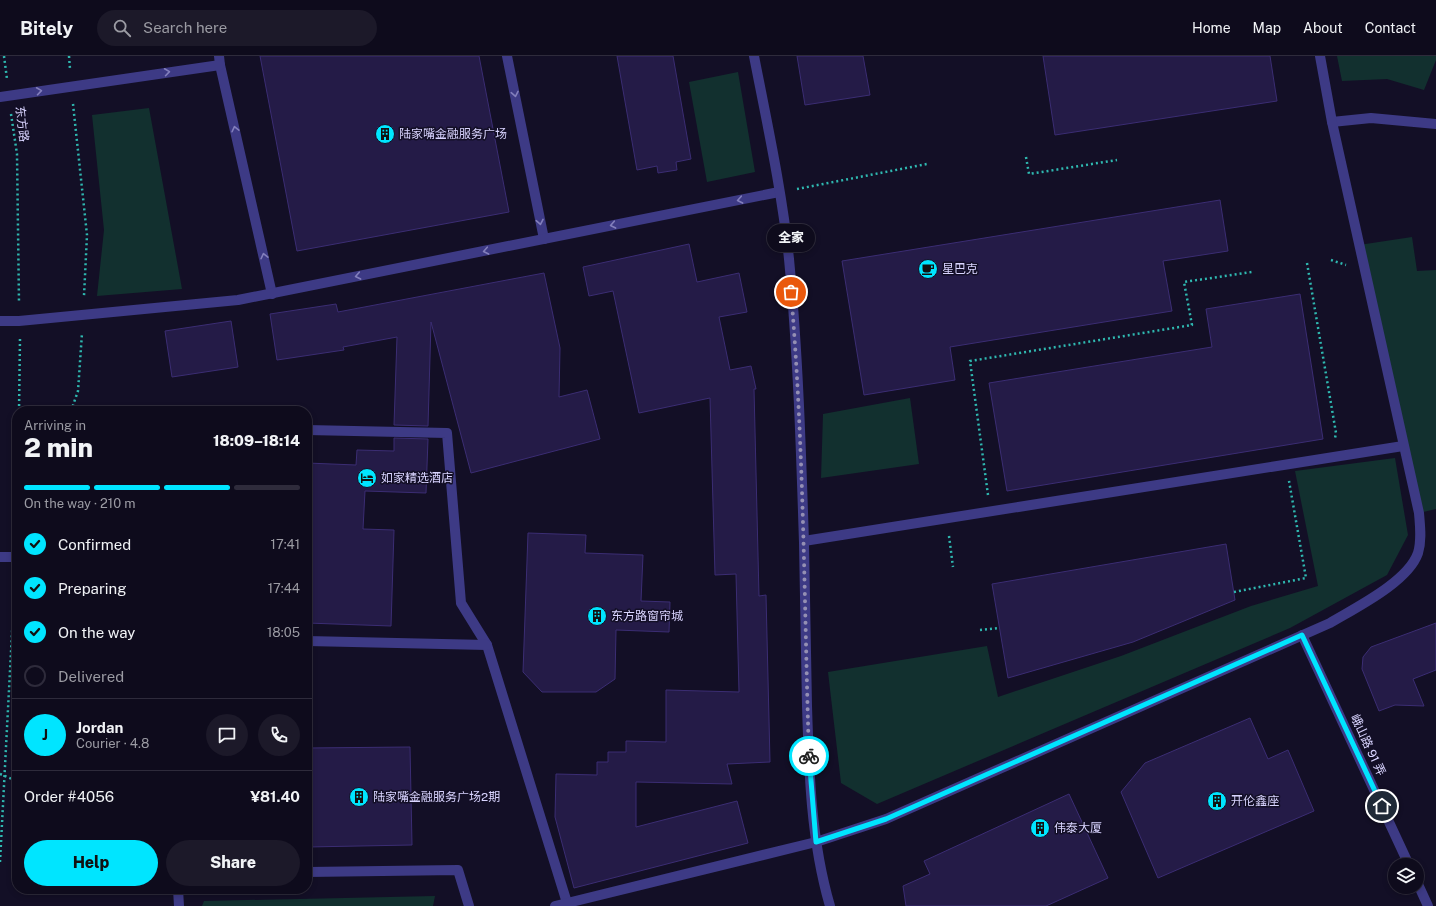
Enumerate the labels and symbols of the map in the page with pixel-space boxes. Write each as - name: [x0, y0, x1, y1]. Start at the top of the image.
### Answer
- one-way arrow: [164, 68, 170, 77]
- one-way arrow: [35, 87, 42, 96]
- one-way arrow: [510, 91, 519, 97]
- street label: 东方路: [13, 105, 31, 143]
- building icon: 陆家嘴金融服务广场: [374, 123, 396, 145]
- one-way arrow: [231, 126, 239, 132]
- place label: 陆家嘴金融服务广场: [399, 127, 507, 141]
- one-way arrow: [737, 195, 744, 203]
- one-way arrow: [536, 219, 544, 225]
- one-way arrow: [610, 221, 616, 229]
- callout: 全家: [767, 224, 815, 252]
- one-way arrow: [482, 246, 489, 254]
- one-way arrow: [260, 252, 268, 259]
- cafe icon: 星巴克: [917, 258, 939, 280]
- place label: 星巴克: [942, 262, 978, 276]
- one-way arrow: [355, 272, 361, 280]
- pin: [774, 275, 808, 309]
- hotel icon: 如家精选酒店: [356, 467, 378, 489]
- place label: 如家精选酒店: [381, 471, 453, 485]
- building icon: 东方路窗帘城: [586, 605, 608, 627]
- place label: 东方路窗帘城: [611, 609, 683, 623]
- street label: 峨山路 91 弄: [1348, 712, 1388, 778]
- courier: [789, 736, 829, 776]
- building icon: 陆家嘴金融服务广场2期: [348, 786, 370, 808]
- pin: [1365, 789, 1399, 823]
- place label: 陆家嘴金融服务广场2期: [373, 790, 500, 804]
- building icon: 开伦鑫座: [1206, 790, 1228, 812]
- place label: 开伦鑫座: [1231, 794, 1279, 808]
- building icon: 伟泰大厦: [1029, 817, 1051, 839]
- place label: 伟泰大厦: [1054, 821, 1102, 835]

